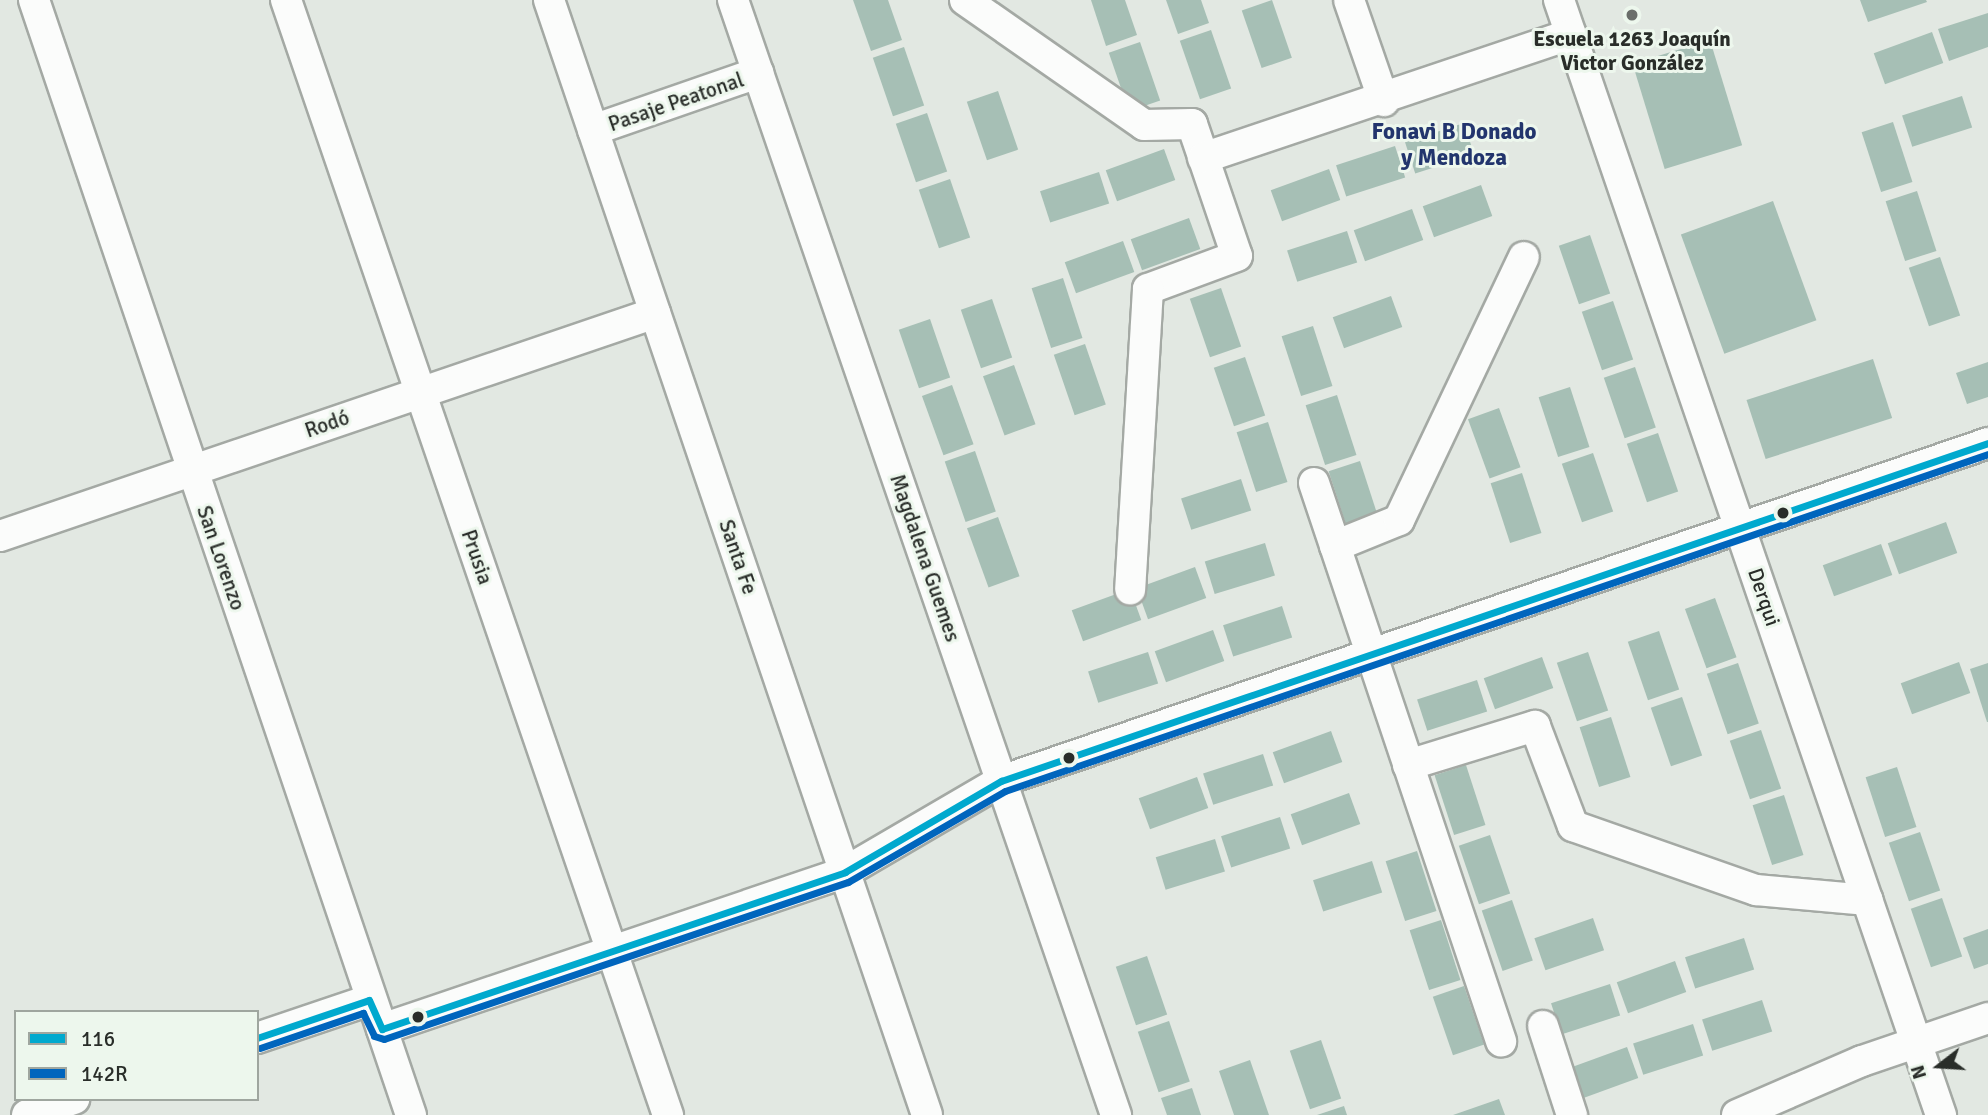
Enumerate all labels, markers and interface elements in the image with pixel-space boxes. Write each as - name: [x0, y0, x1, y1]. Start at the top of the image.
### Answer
- marker: Escuela 1263 Joaquín Victor González: [1624, 7, 1640, 23]
- place label: Escuela 1263 Joaquín Victor González: [1533, 26, 1731, 76]
- street label: Pasaje Peatonal: [605, 67, 747, 137]
- district label: Fonavi B Donado y Mendoza: [1371, 118, 1537, 172]
- street label: Rodó: [301, 405, 353, 443]
- street label: Magdalena Guemes: [885, 471, 965, 645]
- street label: San Lorenzo: [191, 502, 251, 614]
- unlabelled marker: [1776, 506, 1790, 520]
- street label: Santa Fe: [714, 516, 762, 598]
- street label: Prusia: [456, 526, 498, 588]
- street label: Derqui: [1742, 565, 1786, 629]
- unlabelled marker: [1062, 751, 1076, 765]
- legend: [14, 1010, 259, 1101]
- unlabelled marker: [411, 1010, 425, 1024]
- text: 116: [81, 1026, 115, 1052]
- north arrow: [1904, 1031, 1974, 1101]
- text: 142R: [81, 1061, 128, 1087]
- text: N: [1906, 1062, 1932, 1082]

